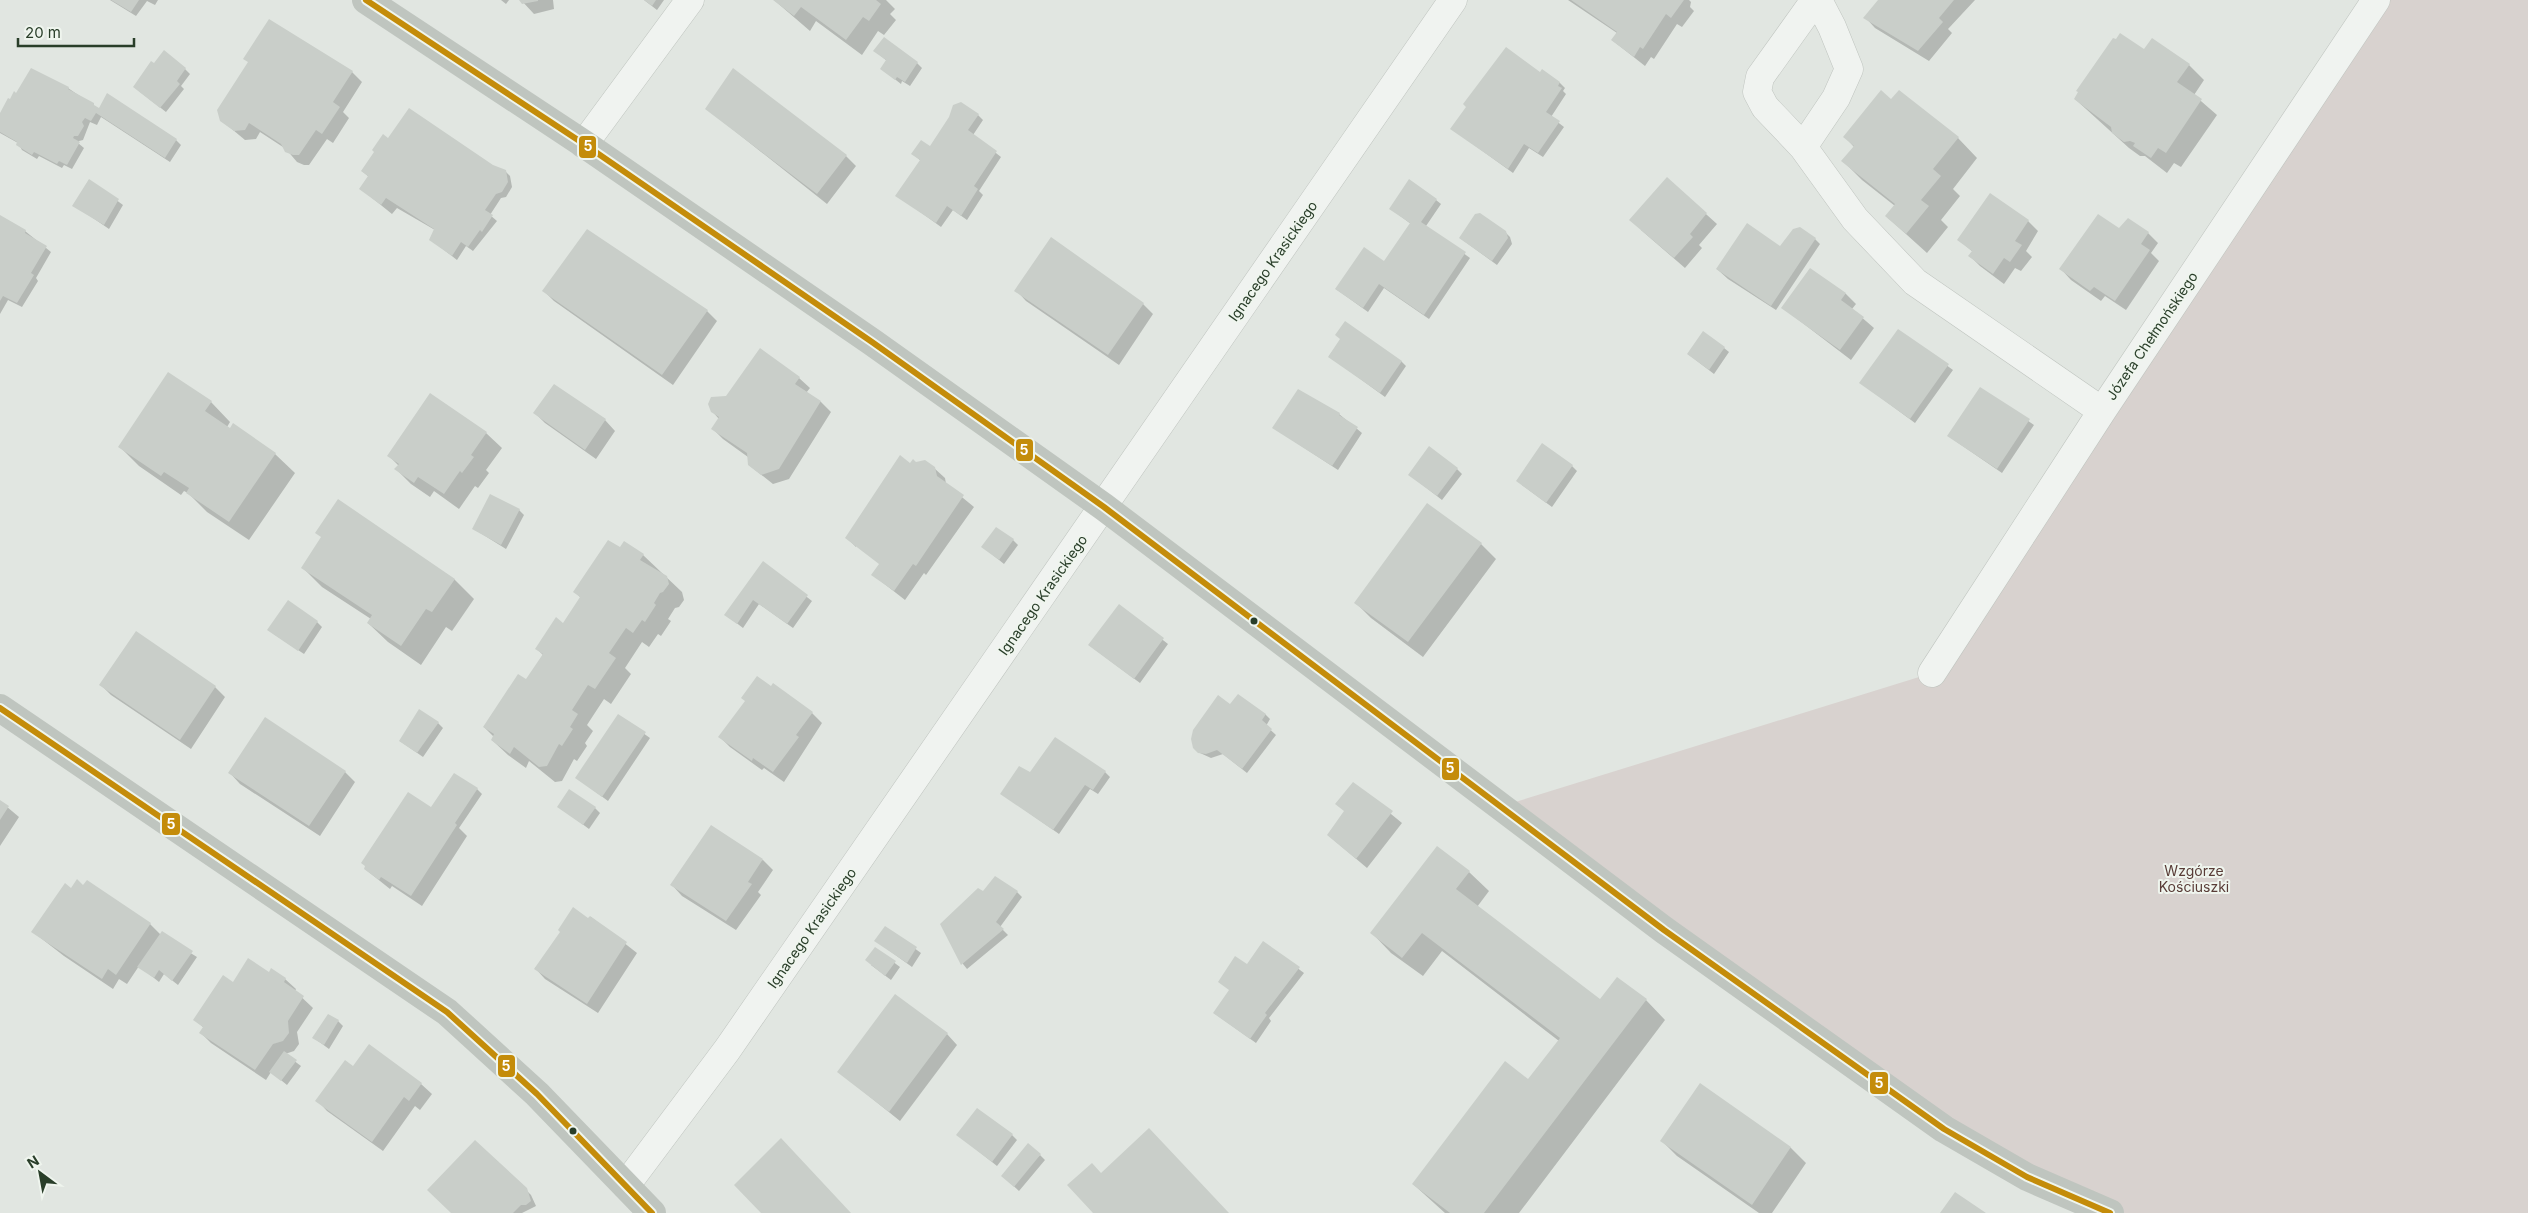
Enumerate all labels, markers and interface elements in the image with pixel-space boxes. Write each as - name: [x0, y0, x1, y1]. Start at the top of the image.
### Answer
- scale bar: [18, 15, 134, 47]
- text: 20 m: [25, 23, 61, 42]
- line badge: 5: [578, 135, 597, 159]
- text: 5: [584, 137, 593, 154]
- street label: Ignacego Krasickiego: [1225, 197, 1321, 324]
- street label: Józefa Chełmońskiego: [2102, 268, 2201, 403]
- line badge: 5: [1015, 438, 1034, 462]
- text: 5: [1020, 441, 1029, 458]
- street label: Ignacego Krasickiego: [995, 531, 1091, 658]
- unlabelled marker: [1249, 616, 1259, 626]
- line badge: 5: [1441, 757, 1460, 781]
- text: 5: [1446, 759, 1455, 776]
- line badge: 5: [161, 812, 181, 836]
- text: 5: [167, 815, 176, 832]
- park label: Wzgórze Kościuszki: [2159, 862, 2229, 895]
- street label: Ignacego Krasickiego: [764, 864, 860, 991]
- line badge: 5: [497, 1054, 516, 1078]
- text: 5: [502, 1057, 511, 1074]
- line badge: 5: [1869, 1071, 1889, 1095]
- text: 5: [1875, 1074, 1884, 1091]
- unlabelled marker: [568, 1126, 578, 1136]
- north arrow: [15, 1148, 65, 1198]
- text: N: [24, 1152, 42, 1172]

